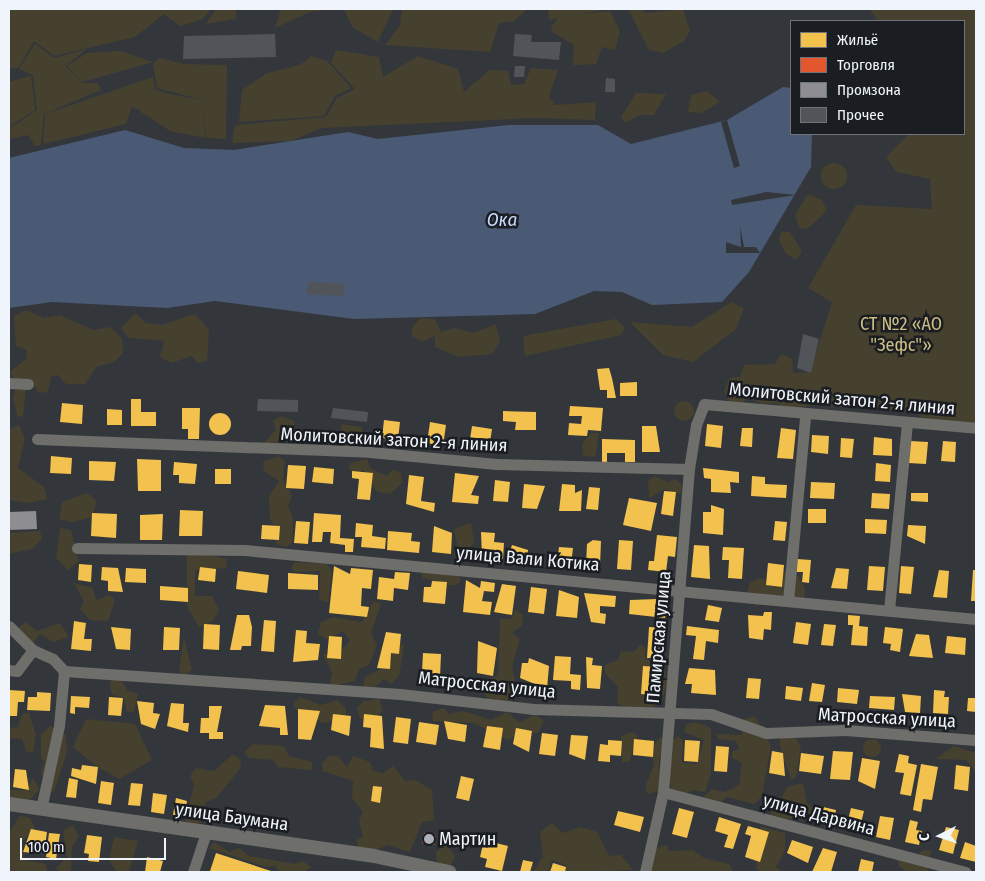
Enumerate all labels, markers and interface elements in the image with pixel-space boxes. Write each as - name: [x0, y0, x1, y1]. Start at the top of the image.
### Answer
- legend: [790, 20, 965, 135]
- text: Жильё: [837, 31, 878, 49]
- text: Торговля: [837, 56, 895, 74]
- text: Промзона: [837, 81, 901, 99]
- text: Прочее: [837, 106, 884, 124]
- water label: Ока: [487, 209, 517, 231]
- park label: СТ №2 «АО "Зефс"»: [860, 314, 942, 356]
- street label: Молитовский затон 2-я линия: [728, 378, 956, 420]
- street label: Молитовский затон 2-я линия: [280, 423, 508, 457]
- street label: улица Вали Котика: [456, 542, 600, 576]
- street label: Памирская улица: [642, 570, 676, 704]
- street label: Матросская улица: [417, 667, 557, 703]
- street label: Матросская улица: [818, 704, 956, 732]
- street label: улица Дарвина: [761, 790, 877, 840]
- street label: улица Баумана: [174, 798, 290, 836]
- north arrow: [915, 811, 965, 861]
- scale bar: [22, 828, 169, 860]
- place label: Мартин: [439, 828, 496, 850]
- marker: Мартин: [423, 833, 435, 845]
- text: С: [916, 833, 933, 841]
- text: 100 m: [28, 838, 65, 856]

